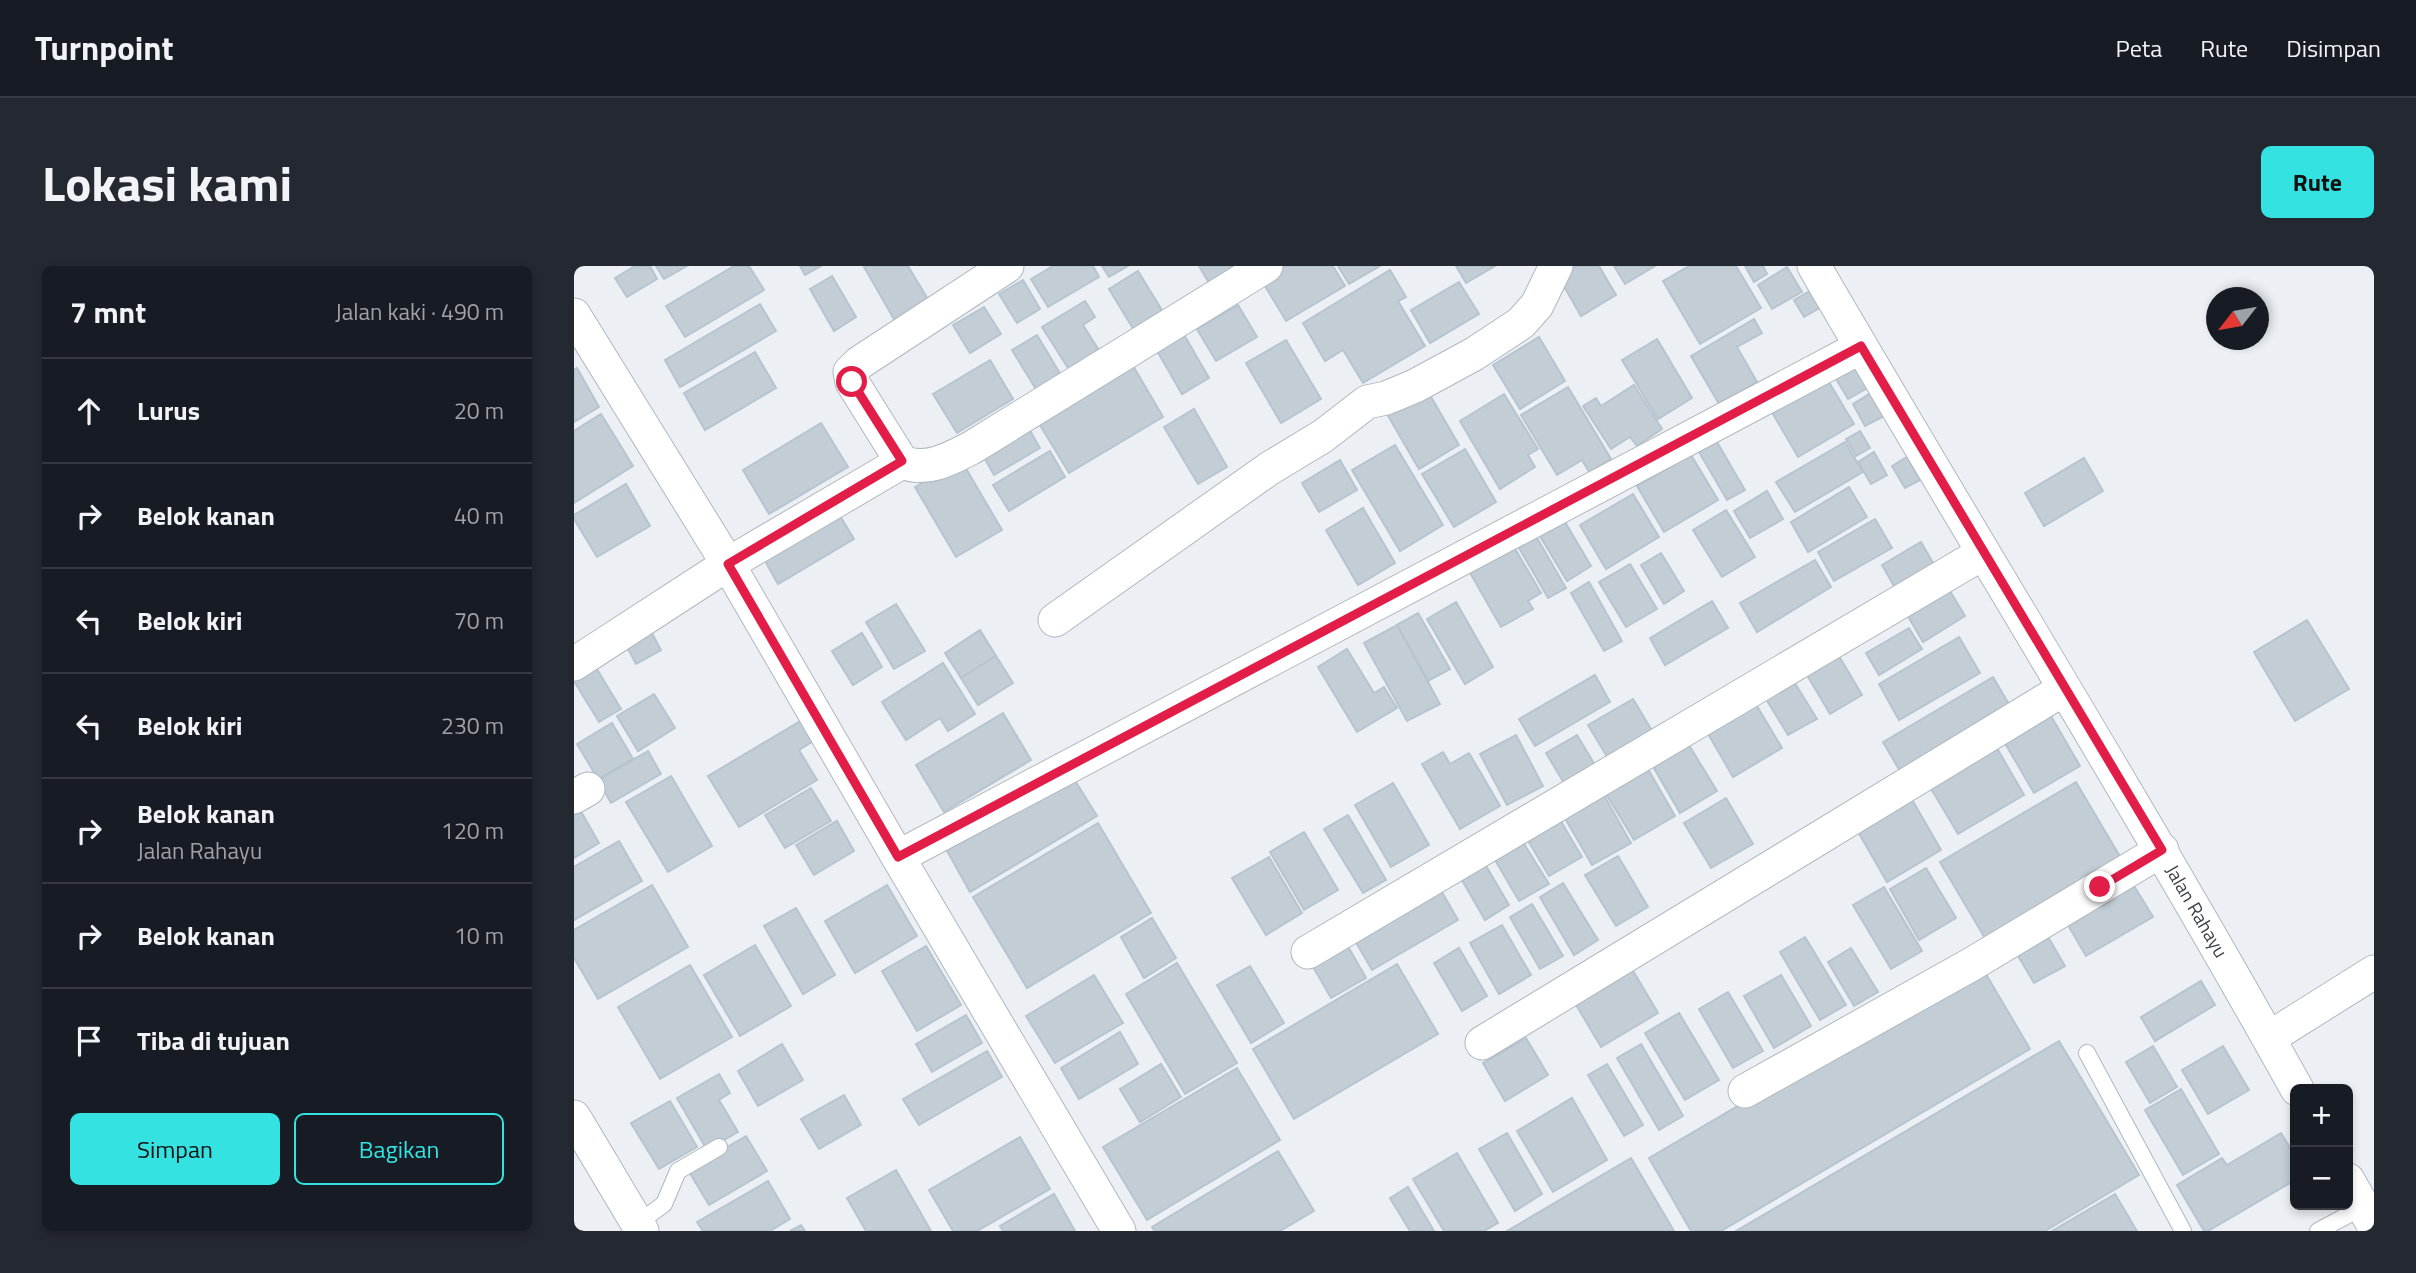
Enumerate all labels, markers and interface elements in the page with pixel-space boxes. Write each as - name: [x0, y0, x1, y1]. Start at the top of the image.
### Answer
- text: Turnpoint: [35, 23, 174, 73]
- text: Peta: [2116, 30, 2162, 66]
- text: Rute: [2200, 30, 2248, 66]
- text: Disimpan: [2286, 30, 2381, 66]
- text: Lokasi kami: [42, 145, 292, 220]
- button: Rute: [2261, 146, 2374, 218]
- north arrow: [2206, 287, 2269, 350]
- text: 7 mnt: [70, 289, 146, 335]
- text: Jalan kaki · 490 m: [335, 294, 504, 329]
- route start: [836, 366, 867, 397]
- text: Lurus: [137, 391, 200, 430]
- icon: ahead: [70, 392, 108, 430]
- text: 20 m: [454, 393, 504, 428]
- text: Belok kanan: [137, 496, 275, 535]
- icon: right: [70, 497, 108, 535]
- text: 40 m: [454, 498, 504, 533]
- text: Belok kiri: [137, 601, 243, 640]
- icon: left: [70, 602, 108, 640]
- text: 70 m: [454, 603, 504, 638]
- text: Belok kiri: [137, 706, 243, 745]
- icon: left: [70, 707, 108, 745]
- text: 230 m: [441, 708, 504, 743]
- text: Belok kanan: [137, 794, 275, 833]
- icon: right: [70, 812, 108, 850]
- text: 120 m: [441, 813, 504, 848]
- text: Jalan Rahayu: [137, 833, 262, 868]
- street label: Jalan Rahayu: [2159, 859, 2236, 963]
- route end: [2084, 871, 2115, 902]
- text: Belok kanan: [137, 916, 275, 955]
- icon: right: [70, 917, 108, 955]
- text: 10 m: [454, 918, 504, 953]
- text: Tiba di tujuan: [137, 1021, 290, 1060]
- icon: arrive: [70, 1022, 108, 1060]
- map controls: [2290, 1084, 2353, 1210]
- button: +: [2290, 1084, 2353, 1147]
- button: Simpan: [70, 1113, 280, 1185]
- button: Bagikan: [294, 1113, 504, 1185]
- button: −: [2290, 1147, 2353, 1210]

